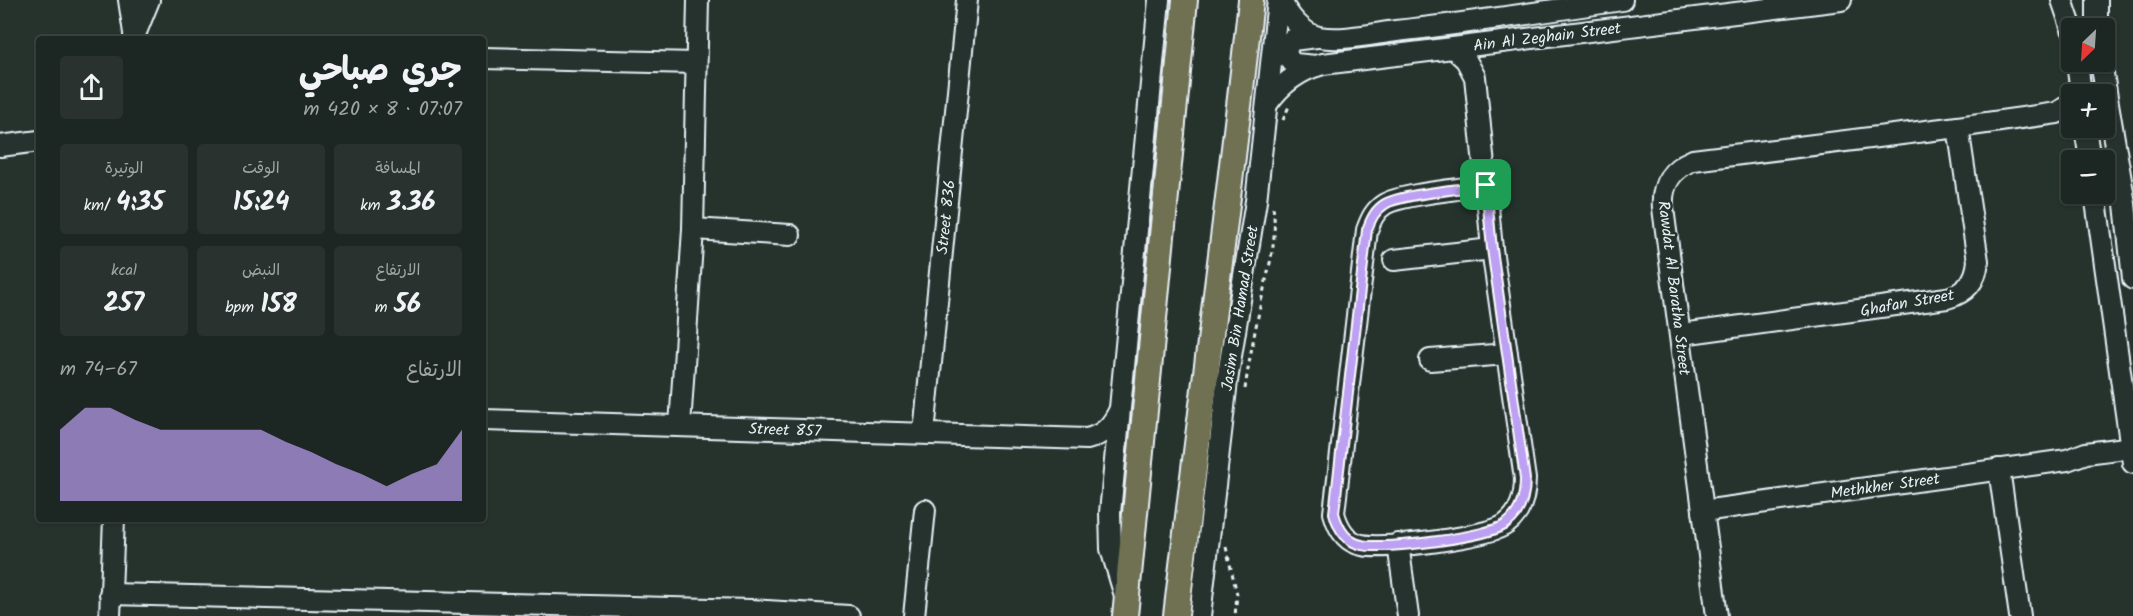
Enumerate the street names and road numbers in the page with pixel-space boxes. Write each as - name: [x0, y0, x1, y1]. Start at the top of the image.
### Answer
- street label: Ain Al Zeghain Street: [1472, 16, 1623, 59]
- street label: Street 836: [930, 179, 963, 256]
- street label: Rawdat Al Baratha Street: [1650, 200, 1697, 378]
- street label: Jasim Bin Hamad Street: [1215, 223, 1266, 393]
- street label: Ghafan Street: [1858, 283, 1957, 324]
- street label: Street 857: [748, 417, 822, 444]
- street label: Methkher Street: [1829, 466, 1942, 507]

